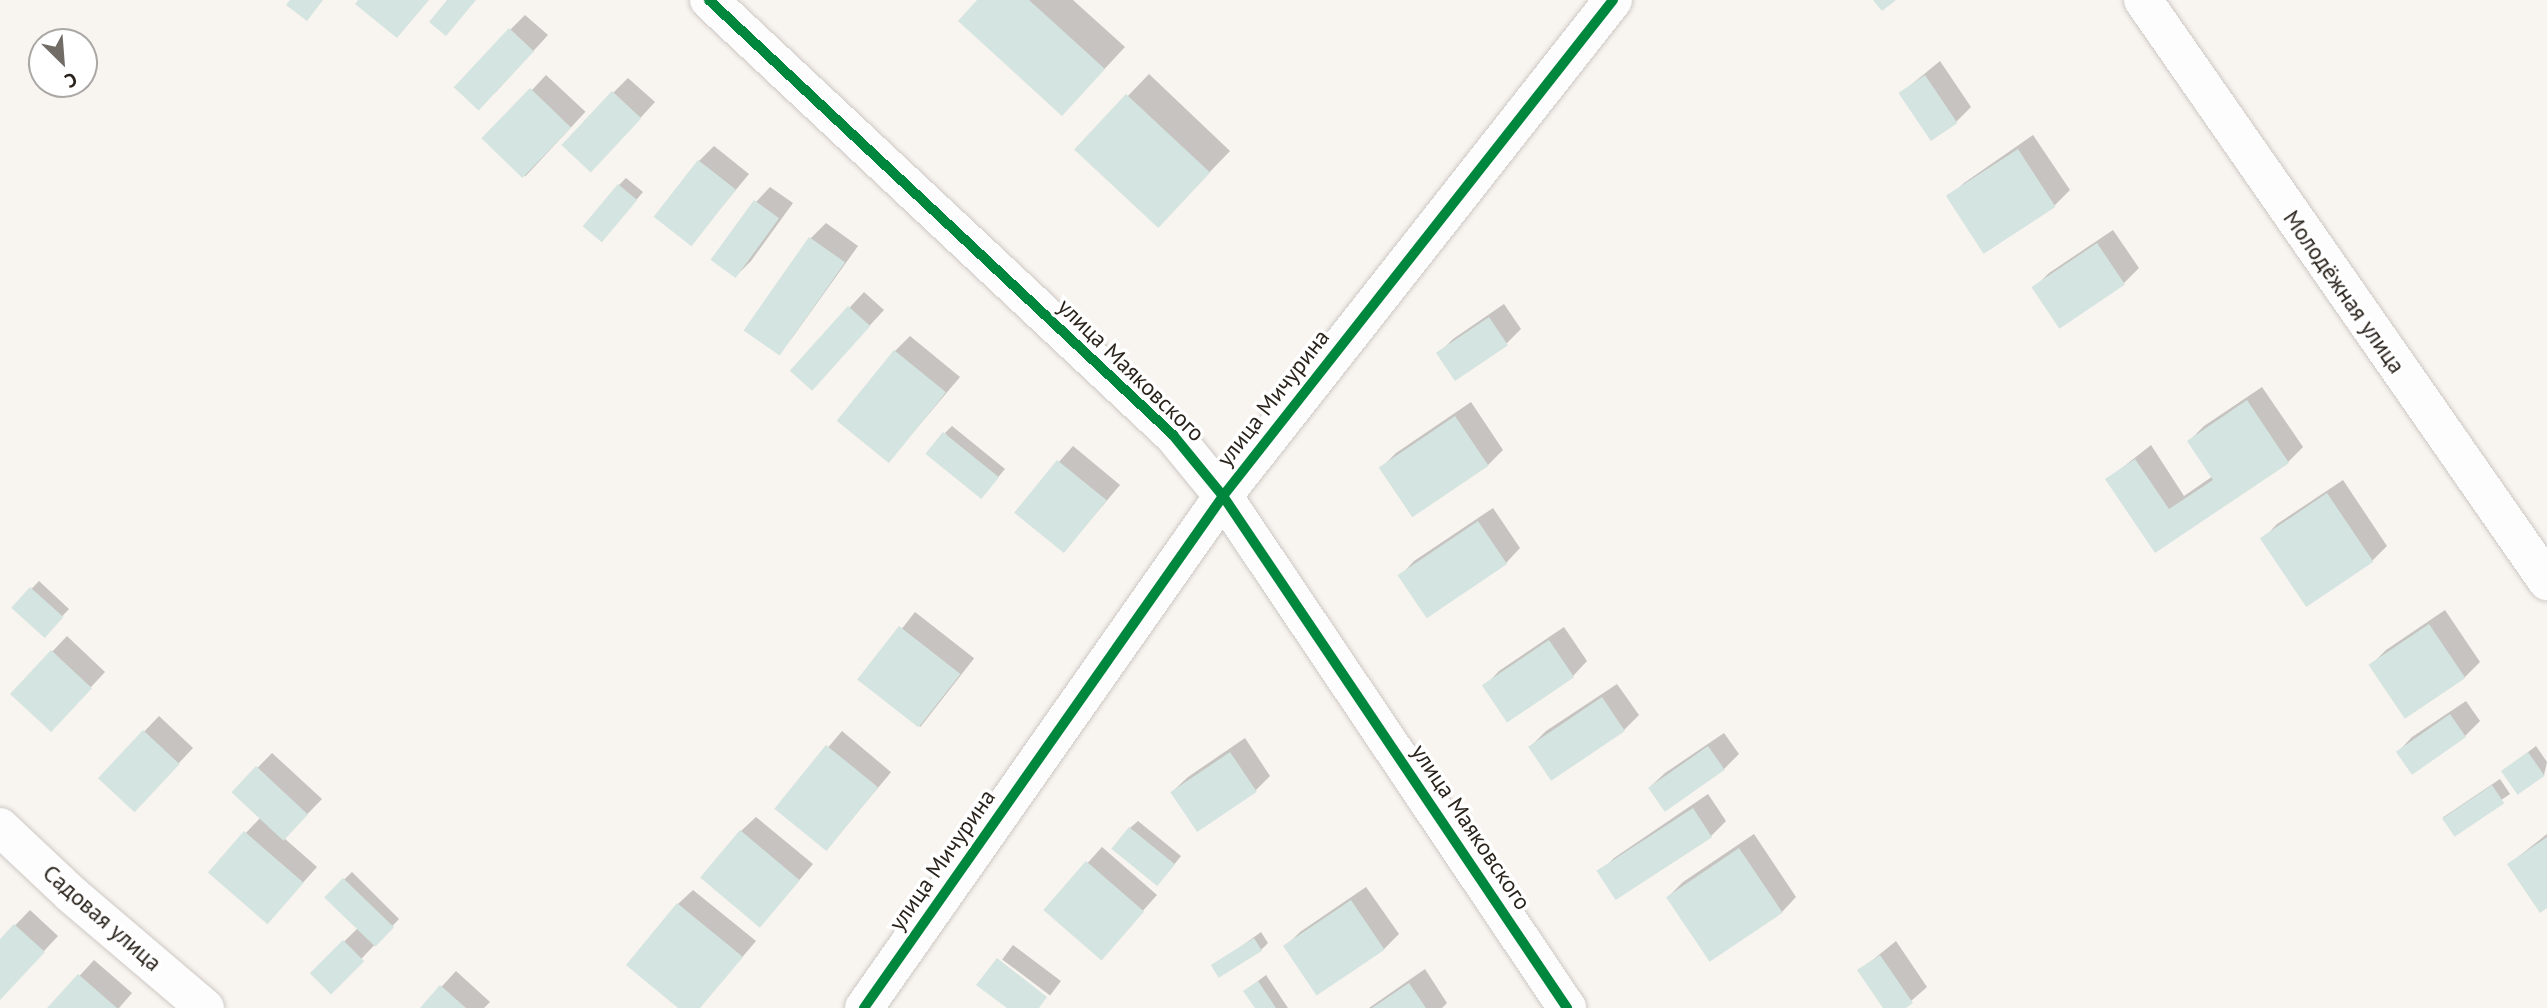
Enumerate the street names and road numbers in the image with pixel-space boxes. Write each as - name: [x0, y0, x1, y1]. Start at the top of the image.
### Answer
- street label: Молодёжная улица: [2277, 205, 2411, 379]
- street label: улица Маяковского: [1052, 293, 1210, 447]
- street label: улица Мичурина: [1211, 324, 1335, 472]
- street label: улица Маяковского: [1405, 739, 1537, 915]
- street label: улица Мичурина: [883, 784, 1001, 936]
- street label: Садовая улица: [37, 859, 167, 977]

